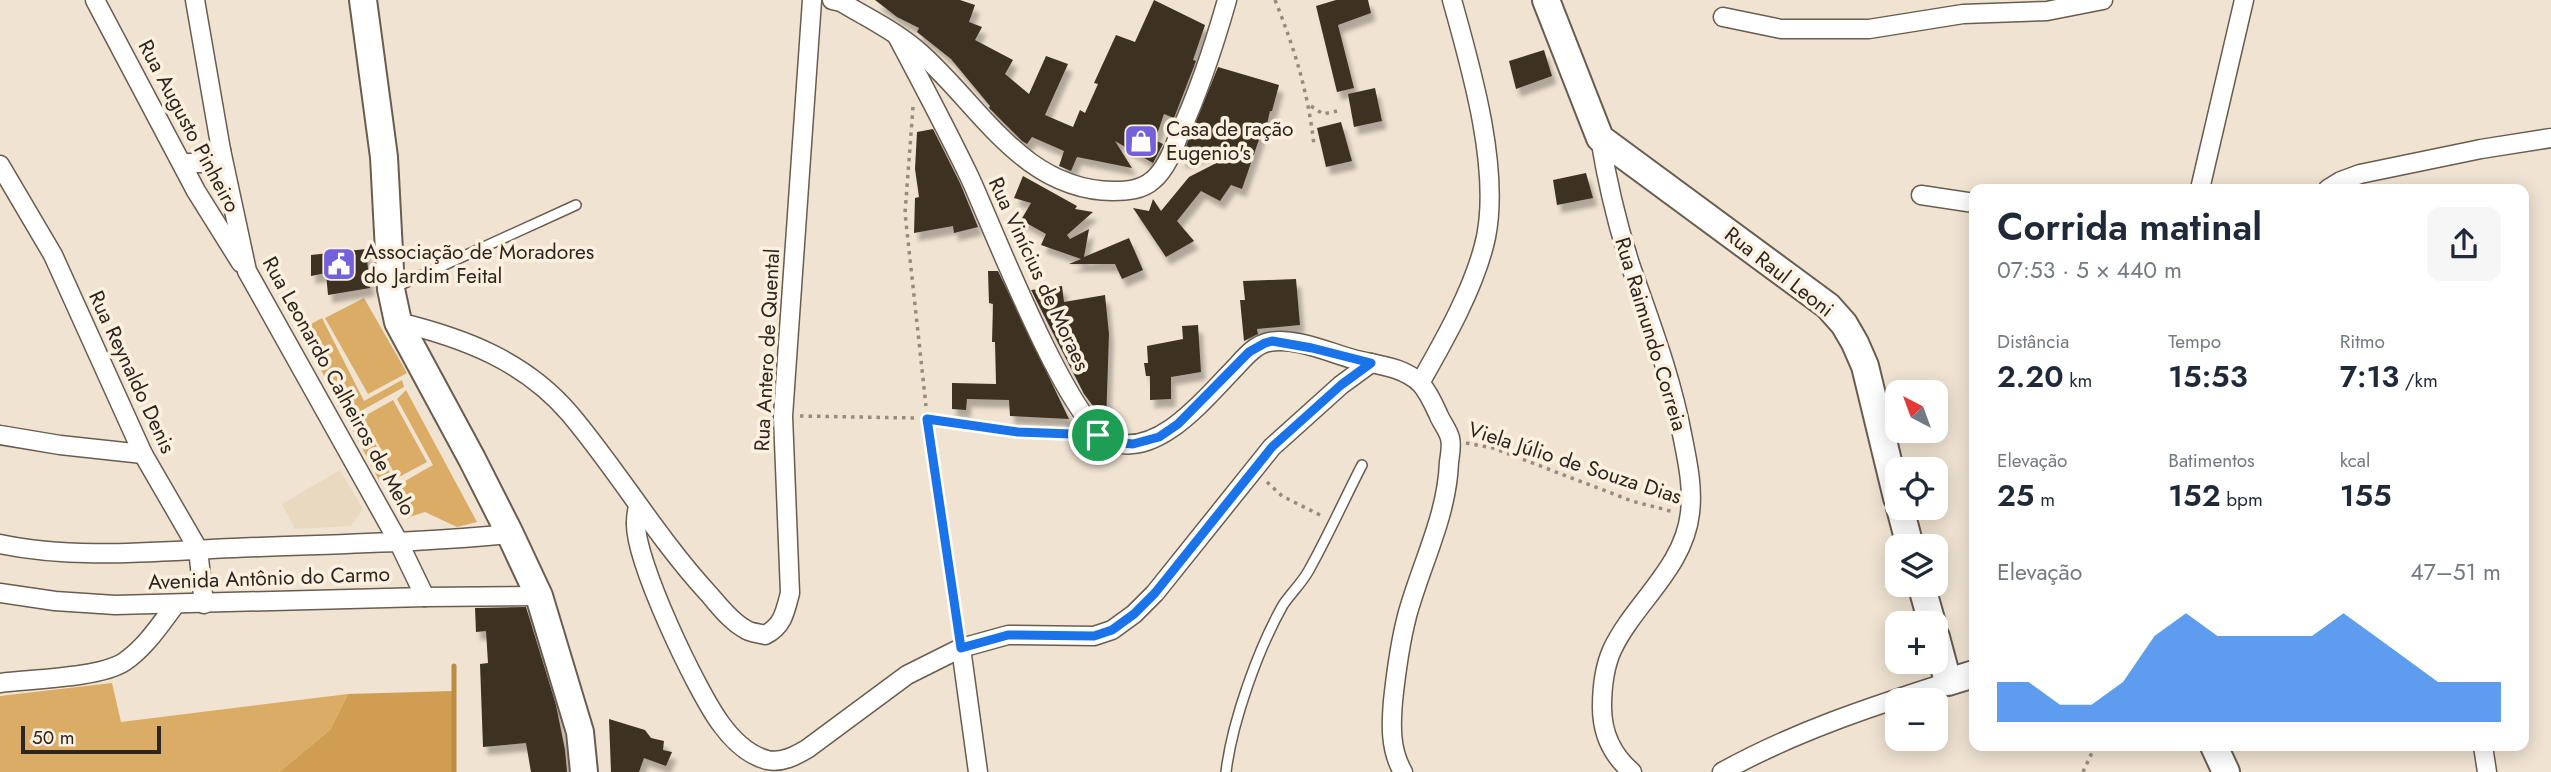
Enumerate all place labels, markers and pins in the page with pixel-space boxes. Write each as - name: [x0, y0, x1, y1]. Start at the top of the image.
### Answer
- place label: Casa de ração Eugenio's: [1166, 114, 1293, 168]
- shop icon: Casa de ração Eugenio's: [1122, 122, 1160, 160]
- place label: Associação de Moradores do Jardim Feital: [364, 237, 594, 291]
- public building icon: Associação de Moradores do Jardim Feital: [320, 245, 358, 283]
- pin: [1068, 405, 1128, 465]

